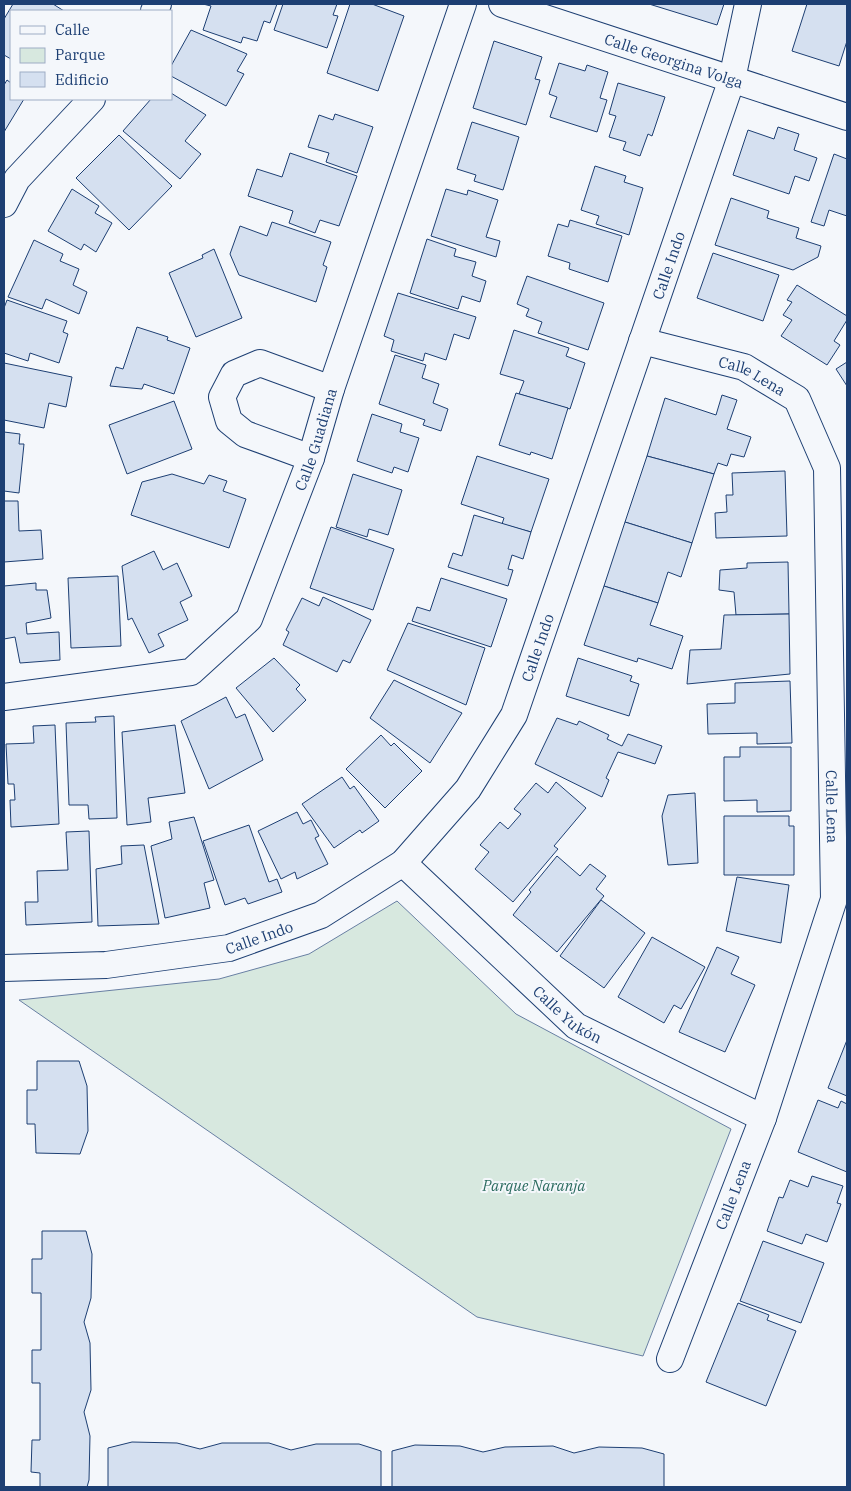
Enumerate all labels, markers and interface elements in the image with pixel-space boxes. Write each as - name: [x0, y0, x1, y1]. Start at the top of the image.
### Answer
- legend: [10, 10, 172, 100]
- text: Calle: [55, 20, 90, 39]
- street label: Calle Georgina Volga: [602, 29, 746, 92]
- text: Parque: [55, 45, 105, 64]
- text: Edificio: [55, 70, 109, 89]
- street label: Calle Indo: [648, 229, 689, 302]
- street label: Calle Lena: [717, 351, 789, 400]
- street label: Calle Guadiana: [290, 386, 340, 493]
- street label: Calle Indo: [517, 611, 558, 684]
- street label: Calle Lena: [822, 770, 843, 843]
- street label: Calle Indo: [222, 916, 295, 958]
- street label: Calle Yukón: [529, 981, 606, 1047]
- street label: Calle Lena: [711, 1158, 755, 1232]
- park label: Parque Naranja: [481, 1176, 586, 1195]

